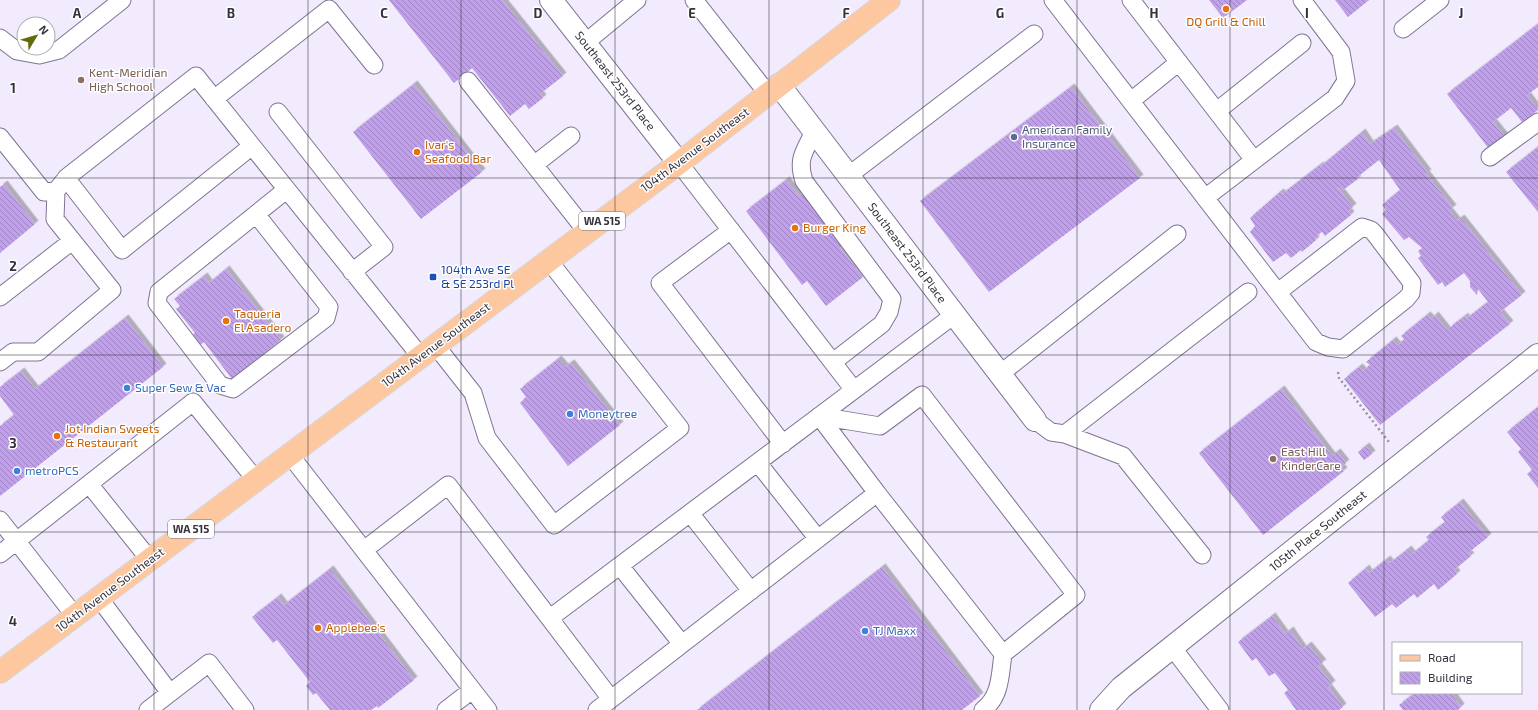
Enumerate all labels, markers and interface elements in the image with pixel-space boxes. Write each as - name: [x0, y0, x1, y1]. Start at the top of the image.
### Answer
- marker: DQ Grill & Chill: [1221, 4, 1231, 14]
- text: A: [73, 5, 82, 21]
- text: B: [227, 5, 235, 21]
- text: C: [380, 5, 388, 21]
- text: D: [534, 5, 543, 21]
- text: E: [688, 5, 696, 21]
- text: F: [842, 5, 850, 21]
- text: G: [996, 5, 1004, 21]
- text: H: [1150, 5, 1159, 21]
- text: I: [1305, 5, 1309, 21]
- text: J: [1459, 5, 1463, 21]
- place label: DQ Grill & Chill: [1186, 14, 1266, 29]
- north arrow: [16, 16, 56, 56]
- text: N: [37, 22, 52, 37]
- street label: Southeast 253rd Place: [573, 28, 659, 133]
- place label: Kent-Meridian High School: [89, 65, 167, 93]
- marker: Kent-Meridian High School: [76, 75, 86, 85]
- text: 1: [10, 80, 16, 96]
- street label: 104th Avenue Southeast: [638, 104, 752, 194]
- place label: American Family Insurance: [1022, 122, 1113, 150]
- marker: American Family Insurance: [1009, 132, 1019, 142]
- place label: Ivar's Seafood Bar: [425, 137, 491, 165]
- marker: Ivar's Seafood Bar: [412, 147, 422, 157]
- street label: Southeast 253rd Place: [866, 200, 950, 305]
- road number: WA 515: [579, 212, 625, 230]
- place label: Burger King: [803, 220, 866, 234]
- marker: Burger King: [790, 223, 800, 233]
- text: 2: [9, 258, 17, 274]
- place label: 104th Ave SE & SE 253rd Pl: [441, 262, 514, 290]
- marker: 104th Ave SE & SE 253rd Pl: [428, 272, 438, 282]
- street label: 104th Avenue Southeast: [379, 299, 493, 389]
- place label: Taqueria El Asadero: [234, 306, 291, 334]
- marker: Taqueria El Asadero: [221, 316, 231, 326]
- place label: Super Sew & Vac: [135, 380, 226, 394]
- marker: Super Sew & Vac: [122, 383, 132, 393]
- place label: Moneytree: [578, 406, 637, 420]
- marker: Moneytree: [565, 409, 575, 419]
- place label: Jot Indian Sweets & Restaurant: [65, 421, 159, 449]
- marker: Jot Indian Sweets & Restaurant: [52, 431, 62, 441]
- text: 3: [9, 435, 17, 451]
- place label: East Hill KinderCare: [1281, 444, 1341, 472]
- marker: East Hill KinderCare: [1268, 454, 1278, 464]
- place label: metroPCS: [25, 463, 79, 477]
- marker: metroPCS: [12, 466, 22, 476]
- street label: 105th Place Southeast: [1266, 487, 1369, 574]
- road number: WA 515: [168, 520, 214, 538]
- street label: 104th Avenue Southeast: [53, 544, 167, 634]
- text: 4: [9, 613, 17, 629]
- place label: Applebee's: [326, 620, 386, 634]
- marker: Applebee's: [313, 623, 323, 633]
- place label: TJ Maxx: [873, 623, 917, 637]
- marker: TJ Maxx: [860, 626, 870, 636]
- legend: [1392, 642, 1522, 694]
- text: Road: [1428, 650, 1456, 664]
- text: Building: [1428, 670, 1473, 684]

